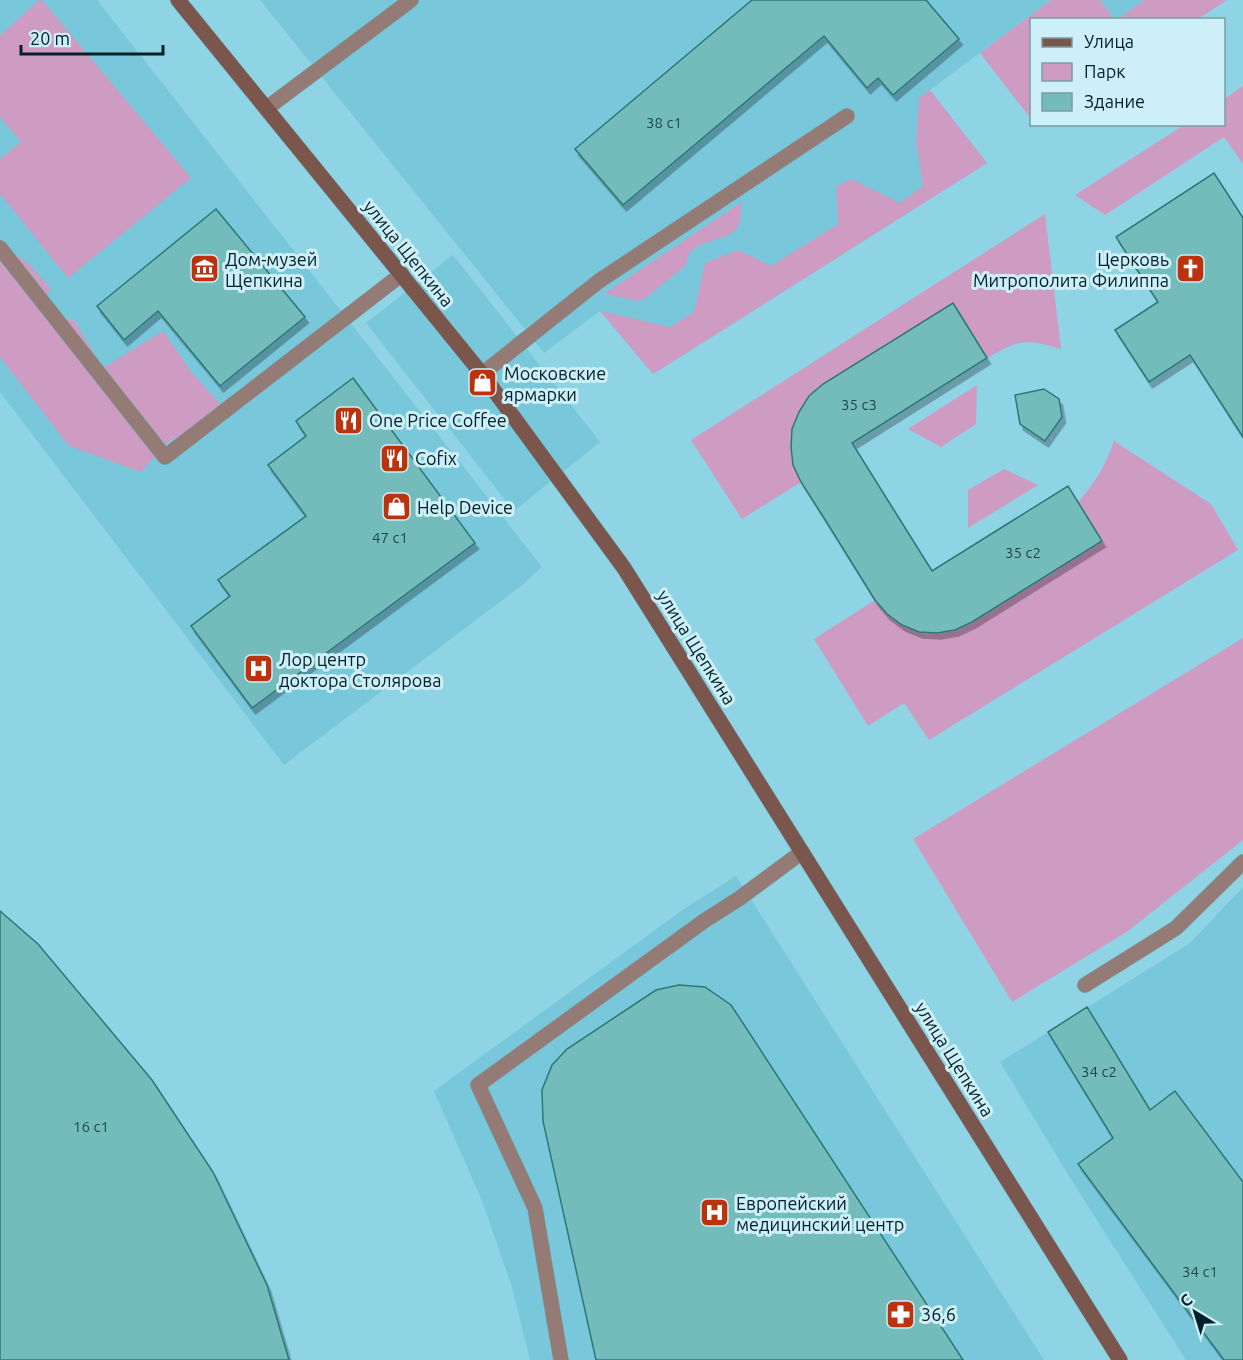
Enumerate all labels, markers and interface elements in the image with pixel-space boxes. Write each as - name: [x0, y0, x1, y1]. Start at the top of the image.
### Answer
- scale bar: [21, 18, 164, 56]
- legend: [1030, 18, 1225, 126]
- text: 20 m: [30, 28, 70, 48]
- text: Улица: [1084, 31, 1134, 51]
- text: Парк: [1084, 61, 1125, 81]
- text: Здание: [1084, 91, 1145, 111]
- house number: 38 с1: [646, 114, 682, 131]
- street label: улица Щепкина: [360, 196, 458, 310]
- place label: Дом-музей Щепкина: [225, 249, 317, 290]
- place label: Церковь Митрополита Филиппа: [973, 249, 1169, 290]
- museum icon: Дом-музей Щепкина: [188, 253, 220, 285]
- church icon: Церковь Митрополита Филиппа: [1174, 253, 1206, 285]
- place label: Московские ярмарки: [504, 363, 606, 404]
- shop icon: Московские ярмарки: [467, 367, 499, 399]
- house number: 35 с3: [841, 396, 877, 413]
- restaurant icon: One Price Coffee: [332, 404, 364, 436]
- place label: One Price Coffee: [369, 410, 507, 430]
- restaurant icon: Cofix: [378, 442, 410, 474]
- place label: Cofix: [415, 448, 457, 468]
- shop icon: Help Device: [380, 491, 412, 523]
- place label: Help Device: [417, 497, 513, 517]
- house number: 47 с1: [372, 529, 408, 546]
- house number: 35 с2: [1005, 544, 1041, 561]
- street label: улица Щепкина: [654, 586, 740, 708]
- place label: Лор центр доктора Столярова: [279, 649, 442, 690]
- hospital icon: Лор центр доктора Столярова: [242, 653, 274, 685]
- street label: улица Щепкина: [912, 998, 998, 1120]
- house number: 34 с2: [1081, 1063, 1117, 1080]
- house number: 16 c1: [73, 1118, 109, 1135]
- place label: Европейский медицинский центр: [736, 1193, 904, 1234]
- hospital icon: Европейский медицинский центр: [699, 1197, 731, 1229]
- house number: 34 с1: [1182, 1263, 1218, 1280]
- north arrow: [1165, 1282, 1225, 1342]
- text: С: [1176, 1290, 1195, 1310]
- pharmacy icon: 36,6: [884, 1298, 916, 1330]
- place label: 36,6: [921, 1304, 956, 1324]

